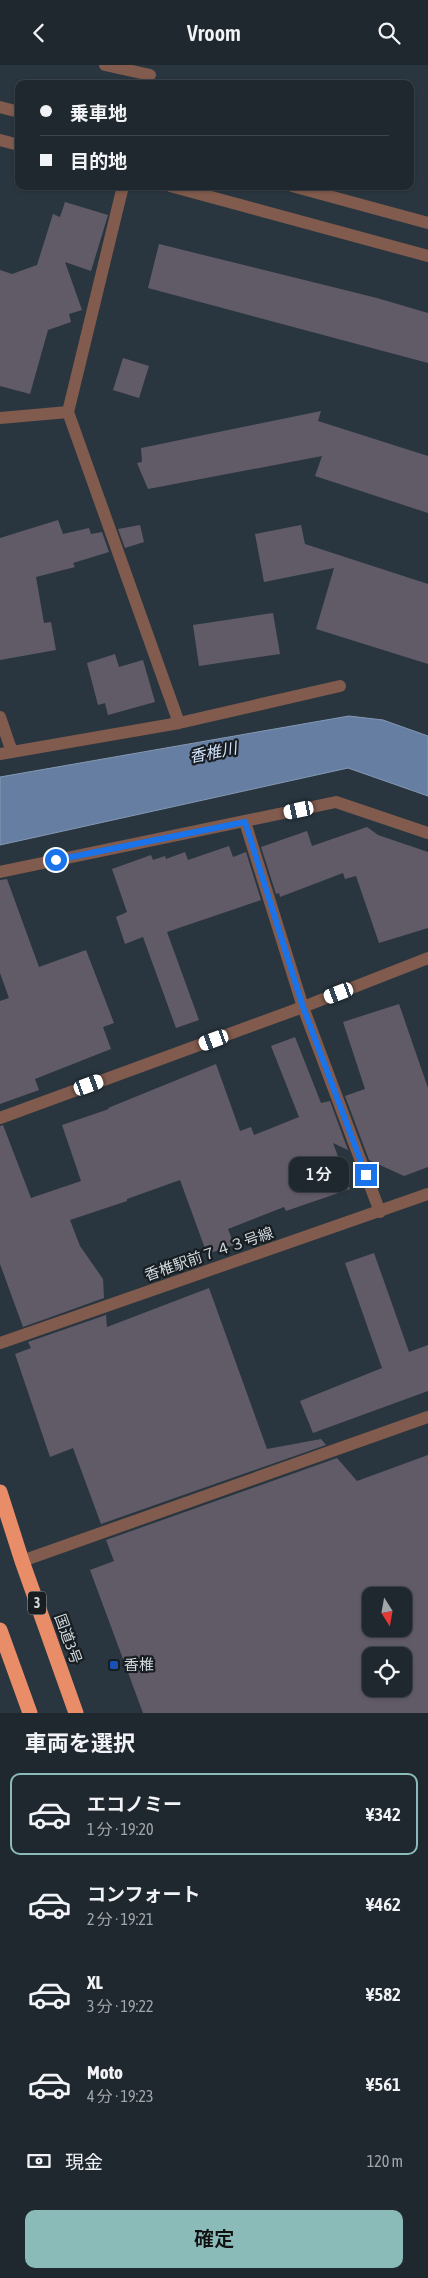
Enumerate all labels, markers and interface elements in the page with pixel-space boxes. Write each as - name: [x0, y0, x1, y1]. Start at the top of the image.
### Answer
- icon: back: [25, 19, 53, 47]
- icon: search: [375, 19, 403, 47]
- text: Vroom: [187, 20, 241, 46]
- text: 乗車地: [70, 102, 127, 124]
- text: 目的地: [70, 150, 127, 172]
- water label: 香椎川: [188, 738, 240, 765]
- car: [282, 800, 315, 820]
- route start: [45, 849, 67, 871]
- car: [322, 981, 355, 1005]
- car: [197, 1028, 230, 1052]
- car: [72, 1073, 105, 1097]
- callout: 1 分: [288, 1157, 348, 1193]
- route end: [355, 1164, 377, 1186]
- text: 1 分: [306, 1165, 332, 1183]
- street label: 香椎駅前７４３号線: [142, 1224, 275, 1284]
- north arrow: [362, 1587, 412, 1637]
- map controls: [362, 1587, 412, 1697]
- road number: 3: [28, 1591, 46, 1615]
- street label: 国道3号: [52, 1611, 85, 1666]
- button: locate: [362, 1647, 412, 1697]
- place label: 香椎: [124, 1656, 154, 1673]
- marker: 香椎: [108, 1659, 120, 1671]
- text: 車両を選択: [25, 1730, 135, 1756]
- icon: car: [27, 1792, 72, 1837]
- text: エコノミー: [87, 1793, 182, 1815]
- text: ¥342: [366, 1803, 401, 1825]
- text: 1 分 · 19:20: [87, 1820, 153, 1838]
- icon: car: [27, 1882, 72, 1927]
- text: コンフォート: [87, 1883, 200, 1905]
- text: ¥462: [366, 1893, 401, 1915]
- text: 2 分 · 19:21: [87, 1910, 153, 1928]
- text: XL: [87, 1971, 103, 1993]
- icon: car: [27, 1972, 72, 2017]
- text: ¥582: [366, 1983, 401, 2005]
- text: 3 分 · 19:22: [87, 1997, 153, 2015]
- text: Moto: [87, 2061, 123, 2083]
- icon: car: [27, 2062, 72, 2107]
- text: ¥561: [366, 2073, 401, 2095]
- text: 4 分 · 19:23: [87, 2087, 153, 2105]
- icon: cash: [25, 2147, 53, 2175]
- text: 現金: [65, 2151, 103, 2173]
- text: 120 m: [367, 2152, 403, 2170]
- button: 確定: [25, 2210, 403, 2268]

